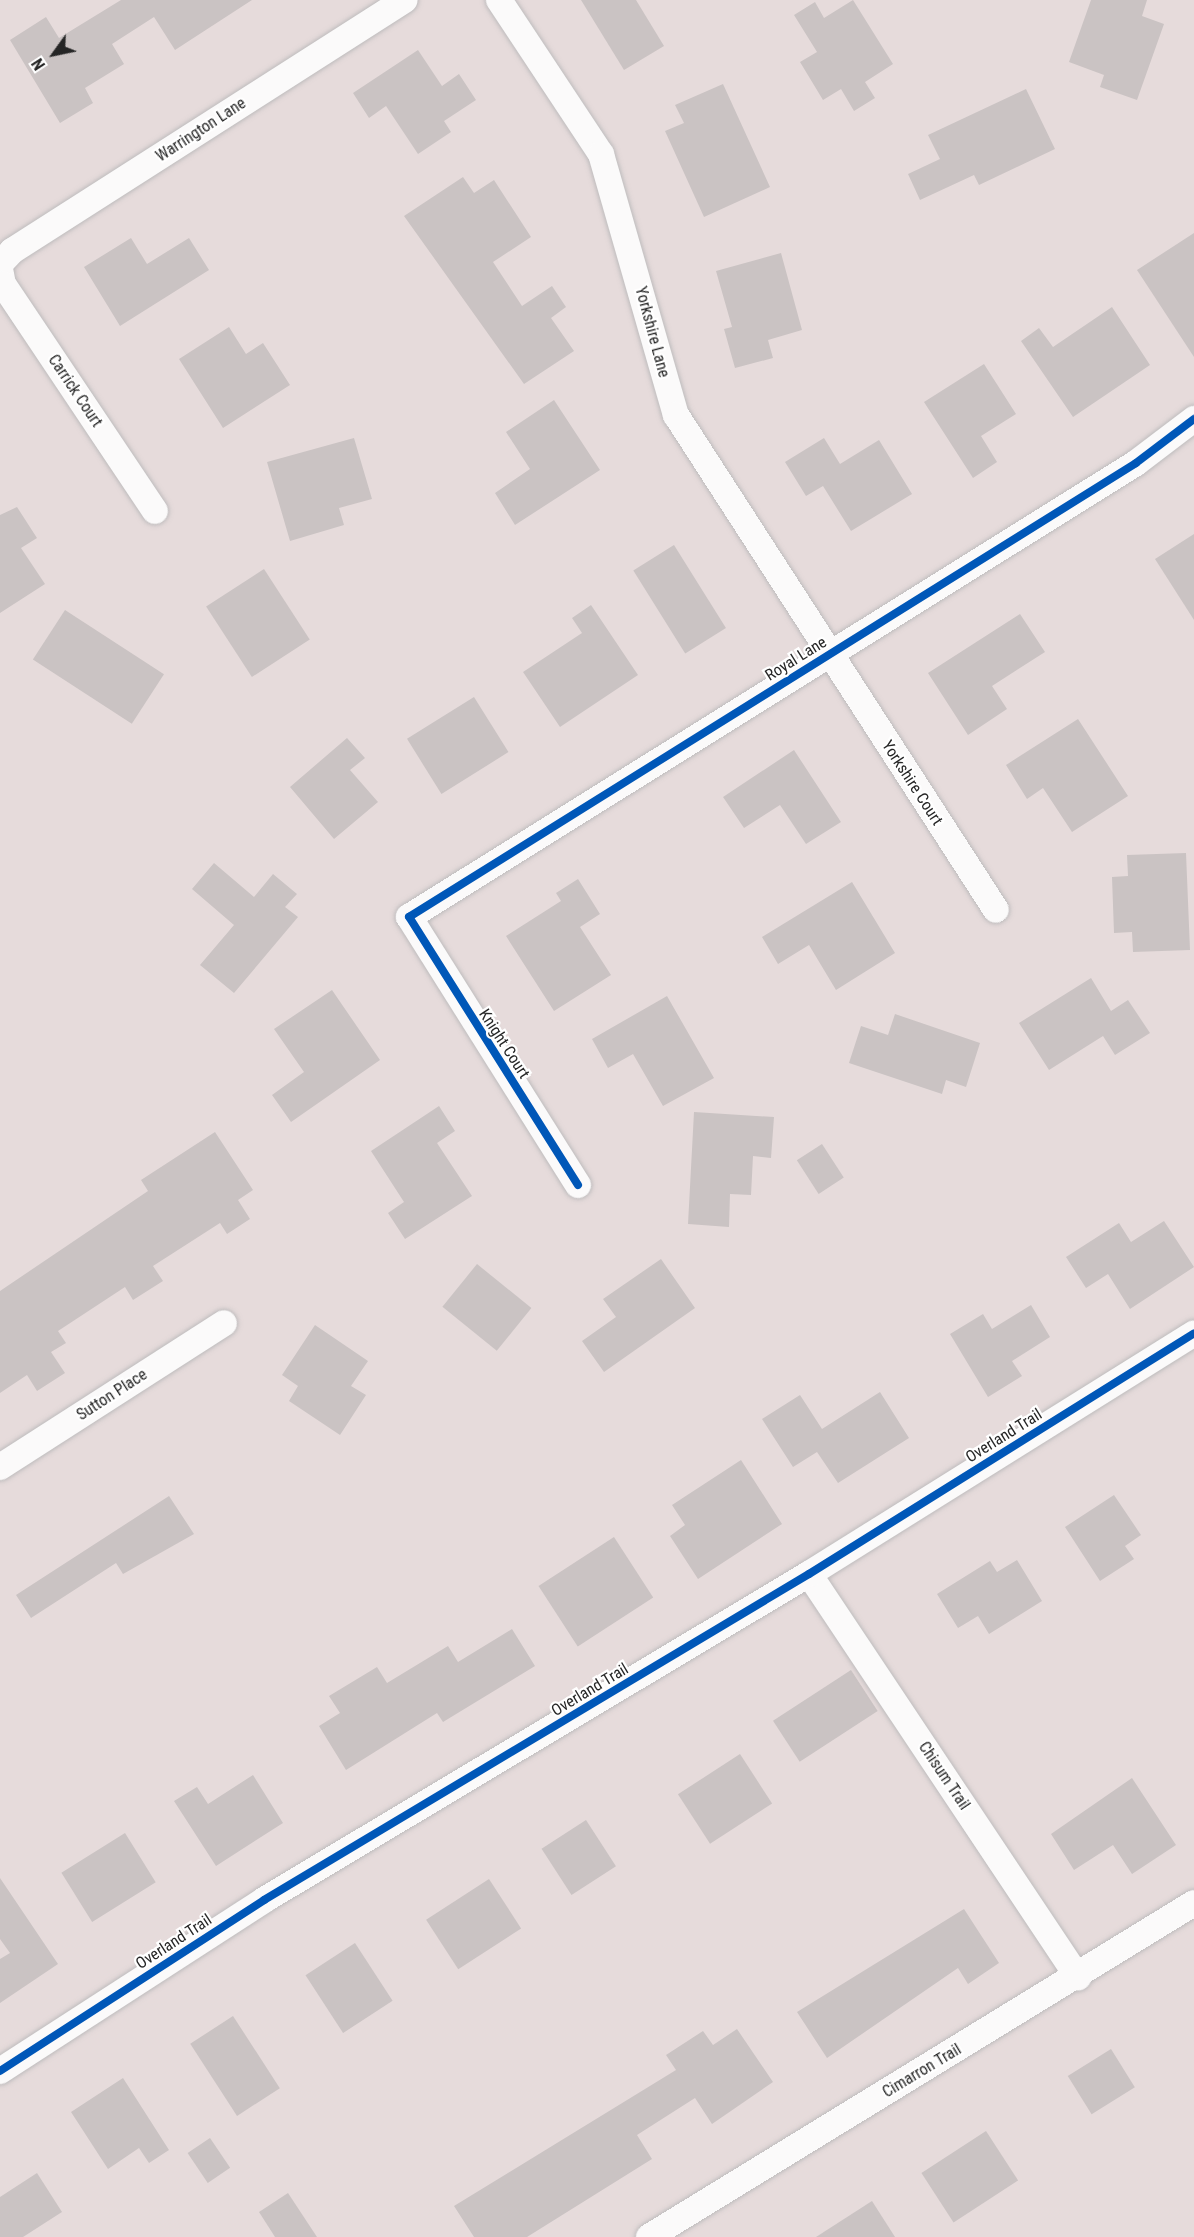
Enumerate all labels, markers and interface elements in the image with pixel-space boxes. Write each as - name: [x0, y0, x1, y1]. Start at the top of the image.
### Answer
- north arrow: [24, 24, 84, 84]
- text: N: [28, 55, 49, 73]
- street label: Warrington Lane: [152, 94, 250, 166]
- street label: Yorkshire Lane: [631, 285, 673, 379]
- street label: Carrick Court: [44, 351, 106, 431]
- street label: Royal Lane: [762, 633, 830, 685]
- street label: Yorkshire Court: [877, 737, 947, 829]
- street label: Knight Court: [474, 1006, 534, 1082]
- street label: Sutton Place: [73, 1365, 151, 1425]
- street label: Overland Trail: [962, 1405, 1046, 1467]
- street label: Overland Trail: [548, 1659, 632, 1721]
- street label: Chisum Trail: [914, 1738, 974, 1814]
- street label: Overland Trail: [132, 1910, 216, 1974]
- street label: Cimarron Trail: [879, 2040, 965, 2102]

